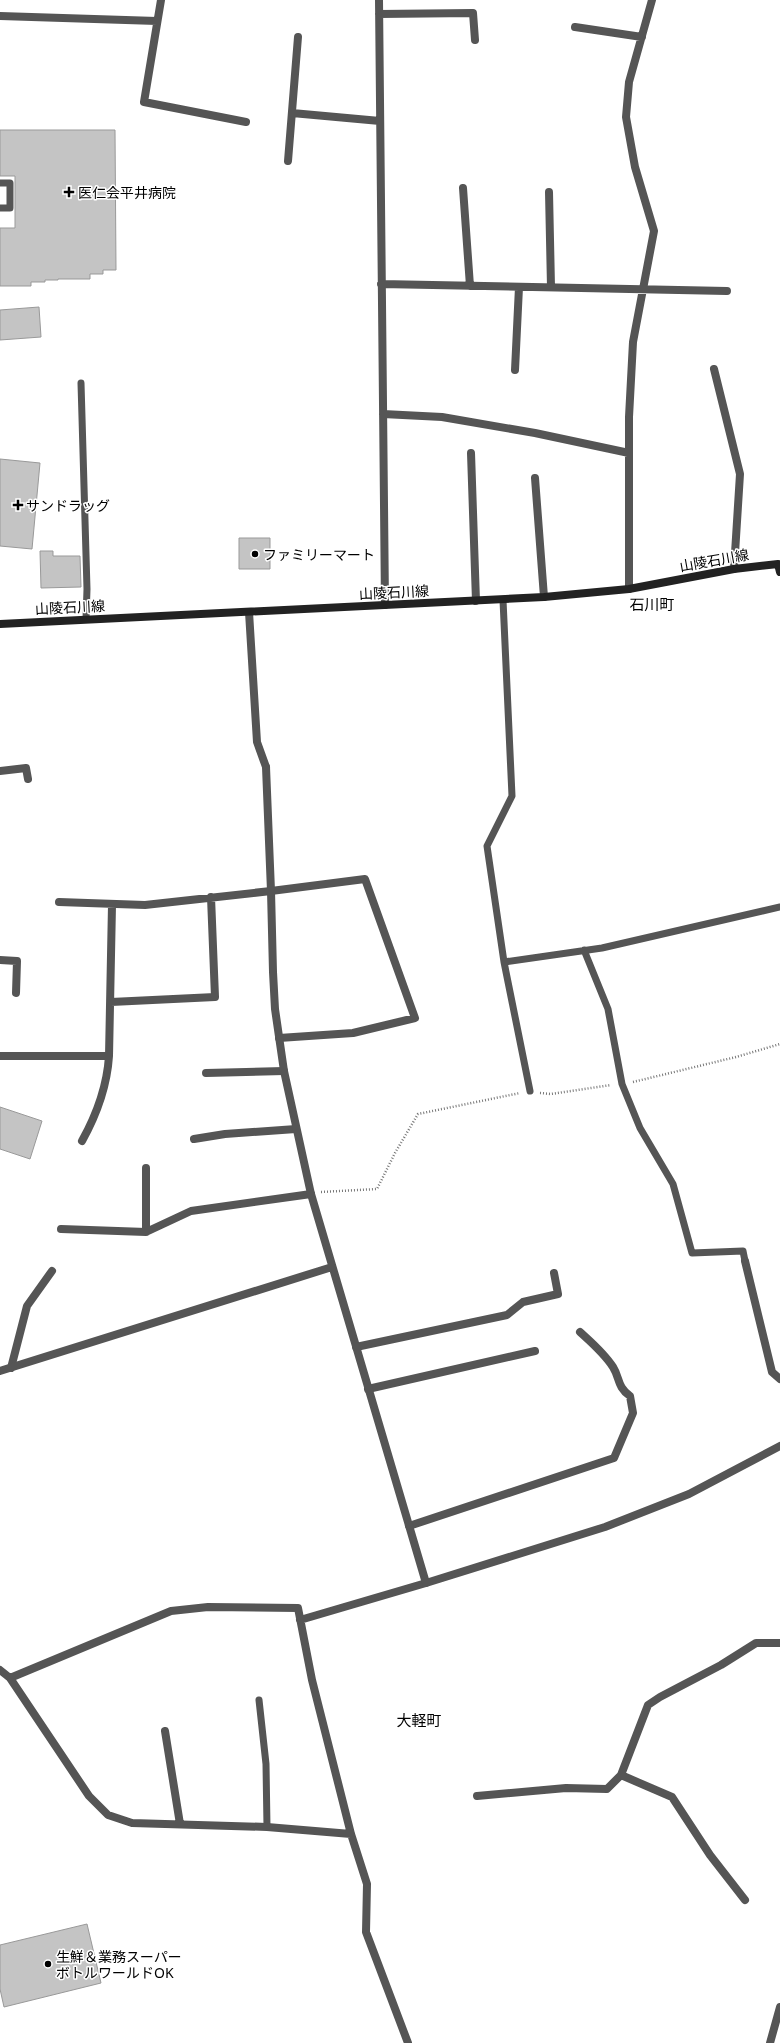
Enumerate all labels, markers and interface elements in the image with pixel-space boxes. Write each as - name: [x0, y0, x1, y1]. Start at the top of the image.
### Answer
- place label: 医仁会平井病院: [78, 183, 176, 202]
- marker: 医仁会平井病院: [63, 186, 75, 198]
- place label: サンドラッグ: [26, 496, 110, 515]
- marker: サンドラッグ: [13, 500, 23, 510]
- place label: ファミリーマート: [263, 545, 375, 564]
- street label: 山陵石川線: [678, 545, 750, 575]
- marker: ファミリーマート: [250, 549, 260, 559]
- street label: 山陵石川線: [359, 581, 429, 603]
- district label: 石川町: [629, 594, 675, 614]
- street label: 山陵石川線: [35, 596, 105, 618]
- district label: 大軽町: [396, 1710, 442, 1730]
- place label: 生鮮＆業務スーパー ボトルワールドOK: [56, 1947, 182, 1982]
- marker: 生鮮＆業務スーパー ボトルワールドOK: [43, 1959, 53, 1969]

